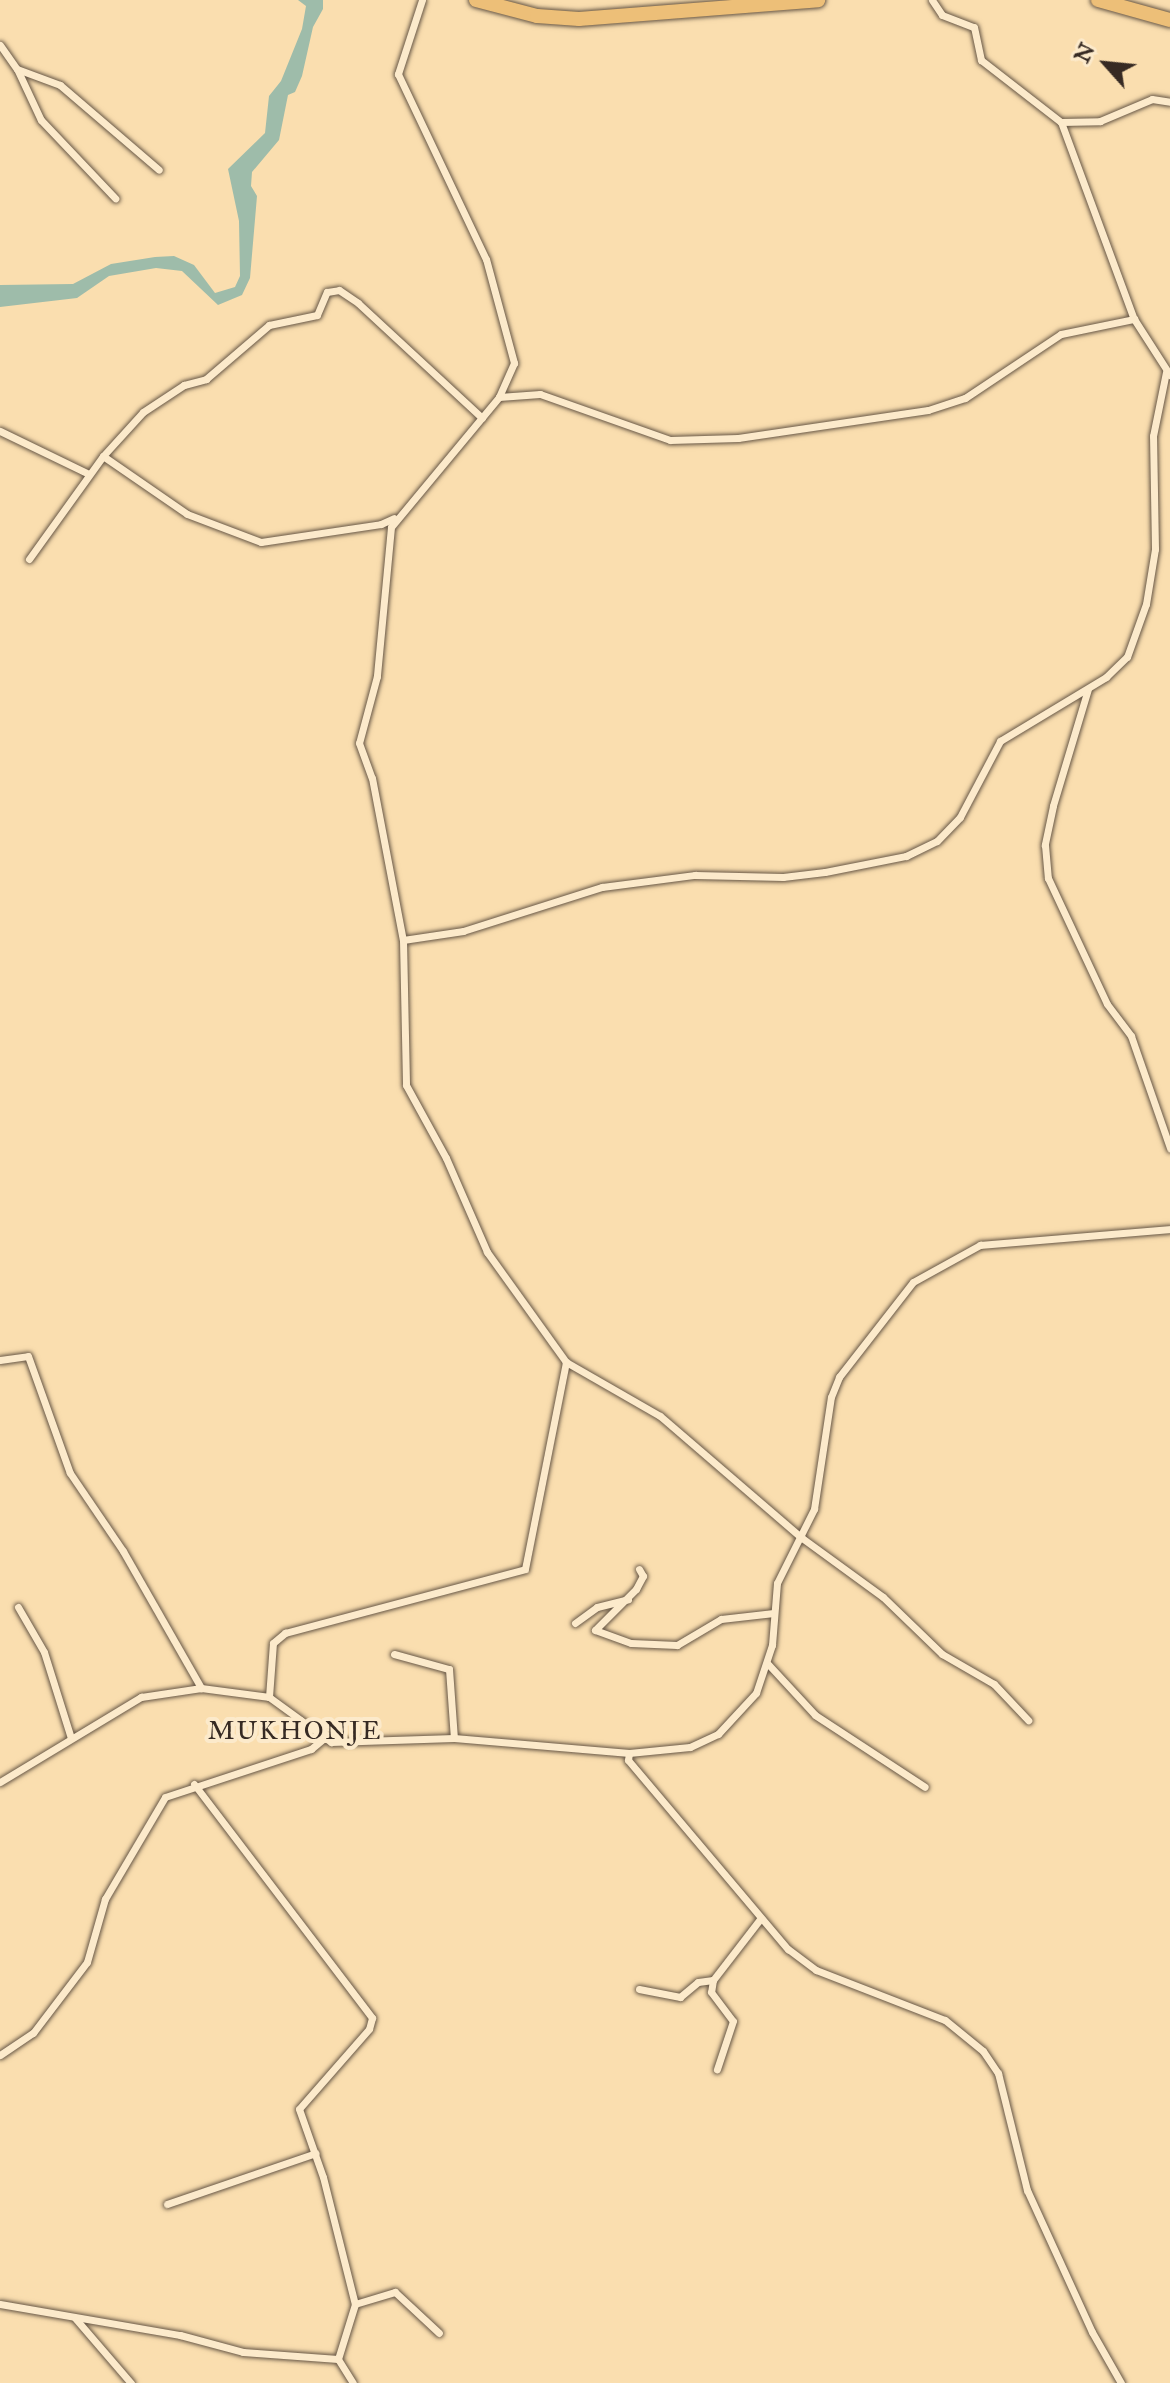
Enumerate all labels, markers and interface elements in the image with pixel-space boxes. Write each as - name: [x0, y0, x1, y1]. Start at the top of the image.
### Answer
- north arrow: [1066, 24, 1146, 104]
- text: N: [1068, 38, 1100, 67]
- district label: MUKHONJE: [208, 1715, 382, 1747]

